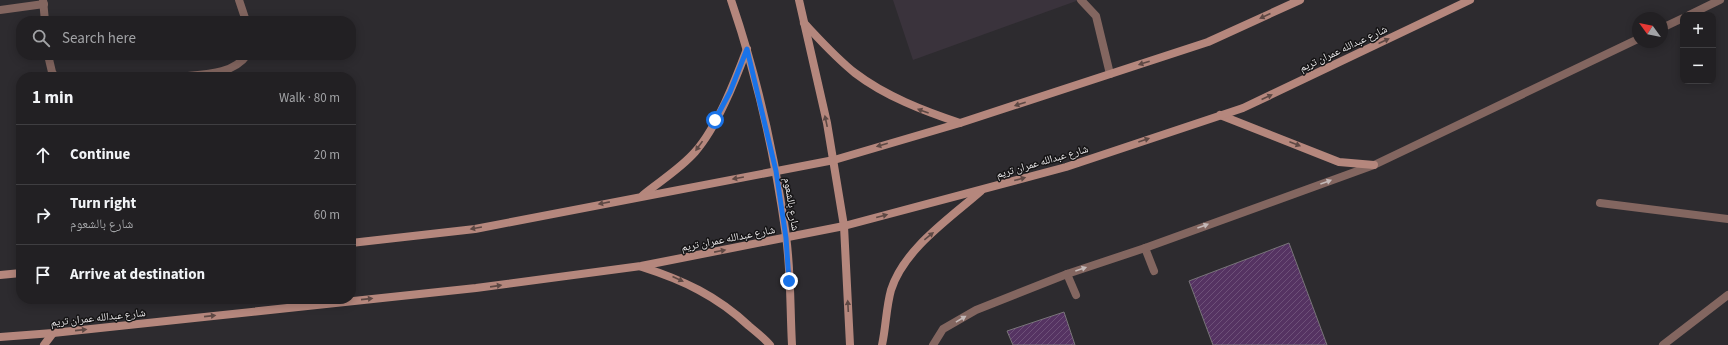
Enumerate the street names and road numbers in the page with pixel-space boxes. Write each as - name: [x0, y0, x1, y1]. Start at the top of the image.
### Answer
- street label: شارع عبدالله عمران تريم: [1297, 21, 1390, 75]
- street label: شارع عبدالله عمران تريم: [994, 141, 1090, 182]
- street label: شارع بالشعوم: [780, 176, 803, 232]
- street label: شارع عبدالله عمران تريم: [680, 222, 776, 255]
- street label: شارع عبدالله عمران تريم: [50, 305, 146, 330]

